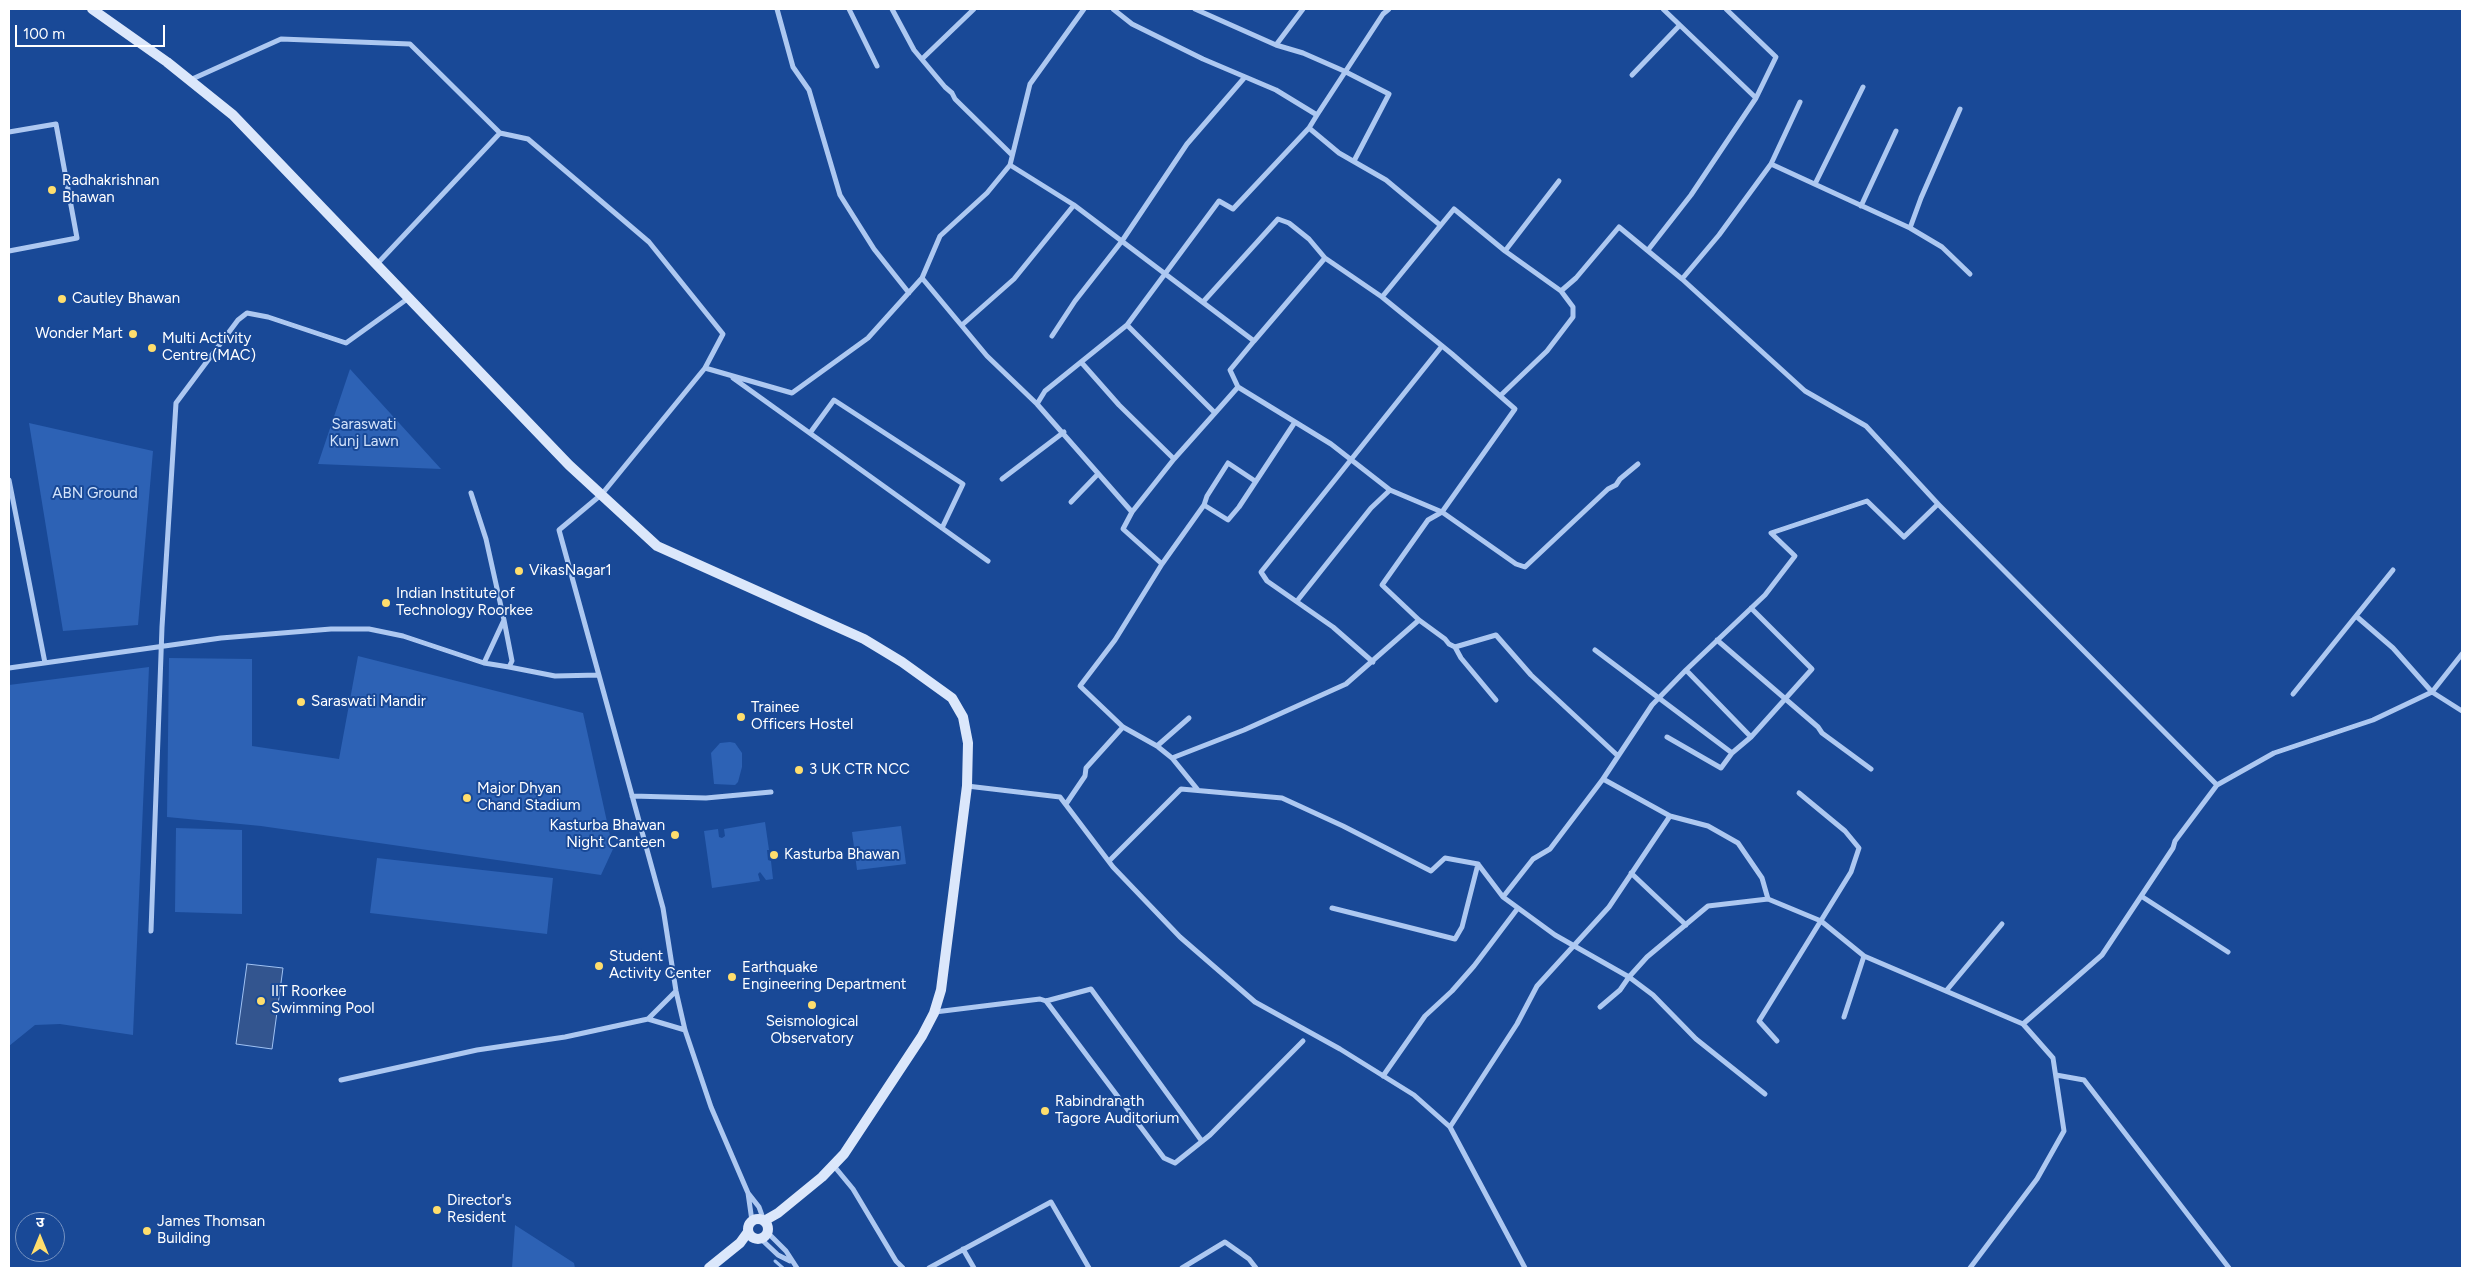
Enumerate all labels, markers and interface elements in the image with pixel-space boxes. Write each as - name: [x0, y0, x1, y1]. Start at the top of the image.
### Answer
- scale bar: [18, 15, 168, 47]
- text: 100 m: [23, 25, 65, 43]
- place label: Radhakrishnan Bhawan: [62, 172, 159, 207]
- marker: Radhakrishnan Bhawan: [46, 184, 58, 196]
- place label: Cautley Bhawan: [72, 290, 180, 308]
- marker: Cautley Bhawan: [56, 293, 68, 305]
- place label: Wonder Mart: [35, 325, 123, 343]
- marker: Wonder Mart: [127, 328, 139, 340]
- place label: Multi Activity Centre (MAC): [162, 330, 256, 365]
- marker: Multi Activity Centre (MAC): [146, 342, 158, 354]
- park label: Saraswati Kunj Lawn: [329, 416, 399, 451]
- park label: ABN Ground: [52, 485, 138, 503]
- place label: VikasNagar1: [529, 562, 612, 580]
- marker: VikasNagar1: [513, 565, 525, 577]
- place label: Indian Institute of Technology Roorkee: [396, 585, 533, 620]
- marker: Indian Institute of Technology Roorkee: [380, 597, 392, 609]
- place label: Saraswati Mandir: [311, 693, 426, 711]
- marker: Saraswati Mandir: [295, 696, 307, 708]
- place label: Trainee Officers Hostel: [751, 699, 853, 734]
- marker: Trainee Officers Hostel: [735, 711, 747, 723]
- place label: 3 UK CTR NCC: [809, 761, 910, 779]
- marker: 3 UK CTR NCC: [793, 764, 805, 776]
- place label: Major Dhyan Chand Stadium: [477, 780, 581, 815]
- marker: Major Dhyan Chand Stadium: [461, 792, 473, 804]
- place label: Kasturba Bhawan Night Canteen: [549, 817, 665, 852]
- marker: Kasturba Bhawan Night Canteen: [669, 829, 681, 841]
- place label: Kasturba Bhawan: [784, 846, 900, 864]
- marker: Kasturba Bhawan: [768, 849, 780, 861]
- place label: Student Activity Center: [609, 948, 711, 983]
- place label: Earthquake Engineering Department: [742, 959, 906, 994]
- marker: Student Activity Center: [593, 960, 605, 972]
- marker: Earthquake Engineering Department: [726, 971, 738, 983]
- place label: IIT Roorkee Swimming Pool: [271, 983, 375, 1018]
- marker: IIT Roorkee Swimming Pool: [255, 995, 267, 1007]
- marker: Seismological Observatory: [806, 999, 818, 1011]
- place label: Seismological Observatory: [766, 1013, 858, 1048]
- place label: Rabindranath Tagore Auditorium: [1055, 1093, 1179, 1128]
- marker: Rabindranath Tagore Auditorium: [1039, 1105, 1051, 1117]
- place label: Director's Resident: [447, 1192, 512, 1227]
- marker: Director's Resident: [431, 1204, 443, 1216]
- north arrow: [15, 1212, 65, 1262]
- place label: James Thomsan Building: [157, 1213, 265, 1248]
- text: उ: [36, 1214, 44, 1231]
- marker: James Thomsan Building: [141, 1225, 153, 1237]

